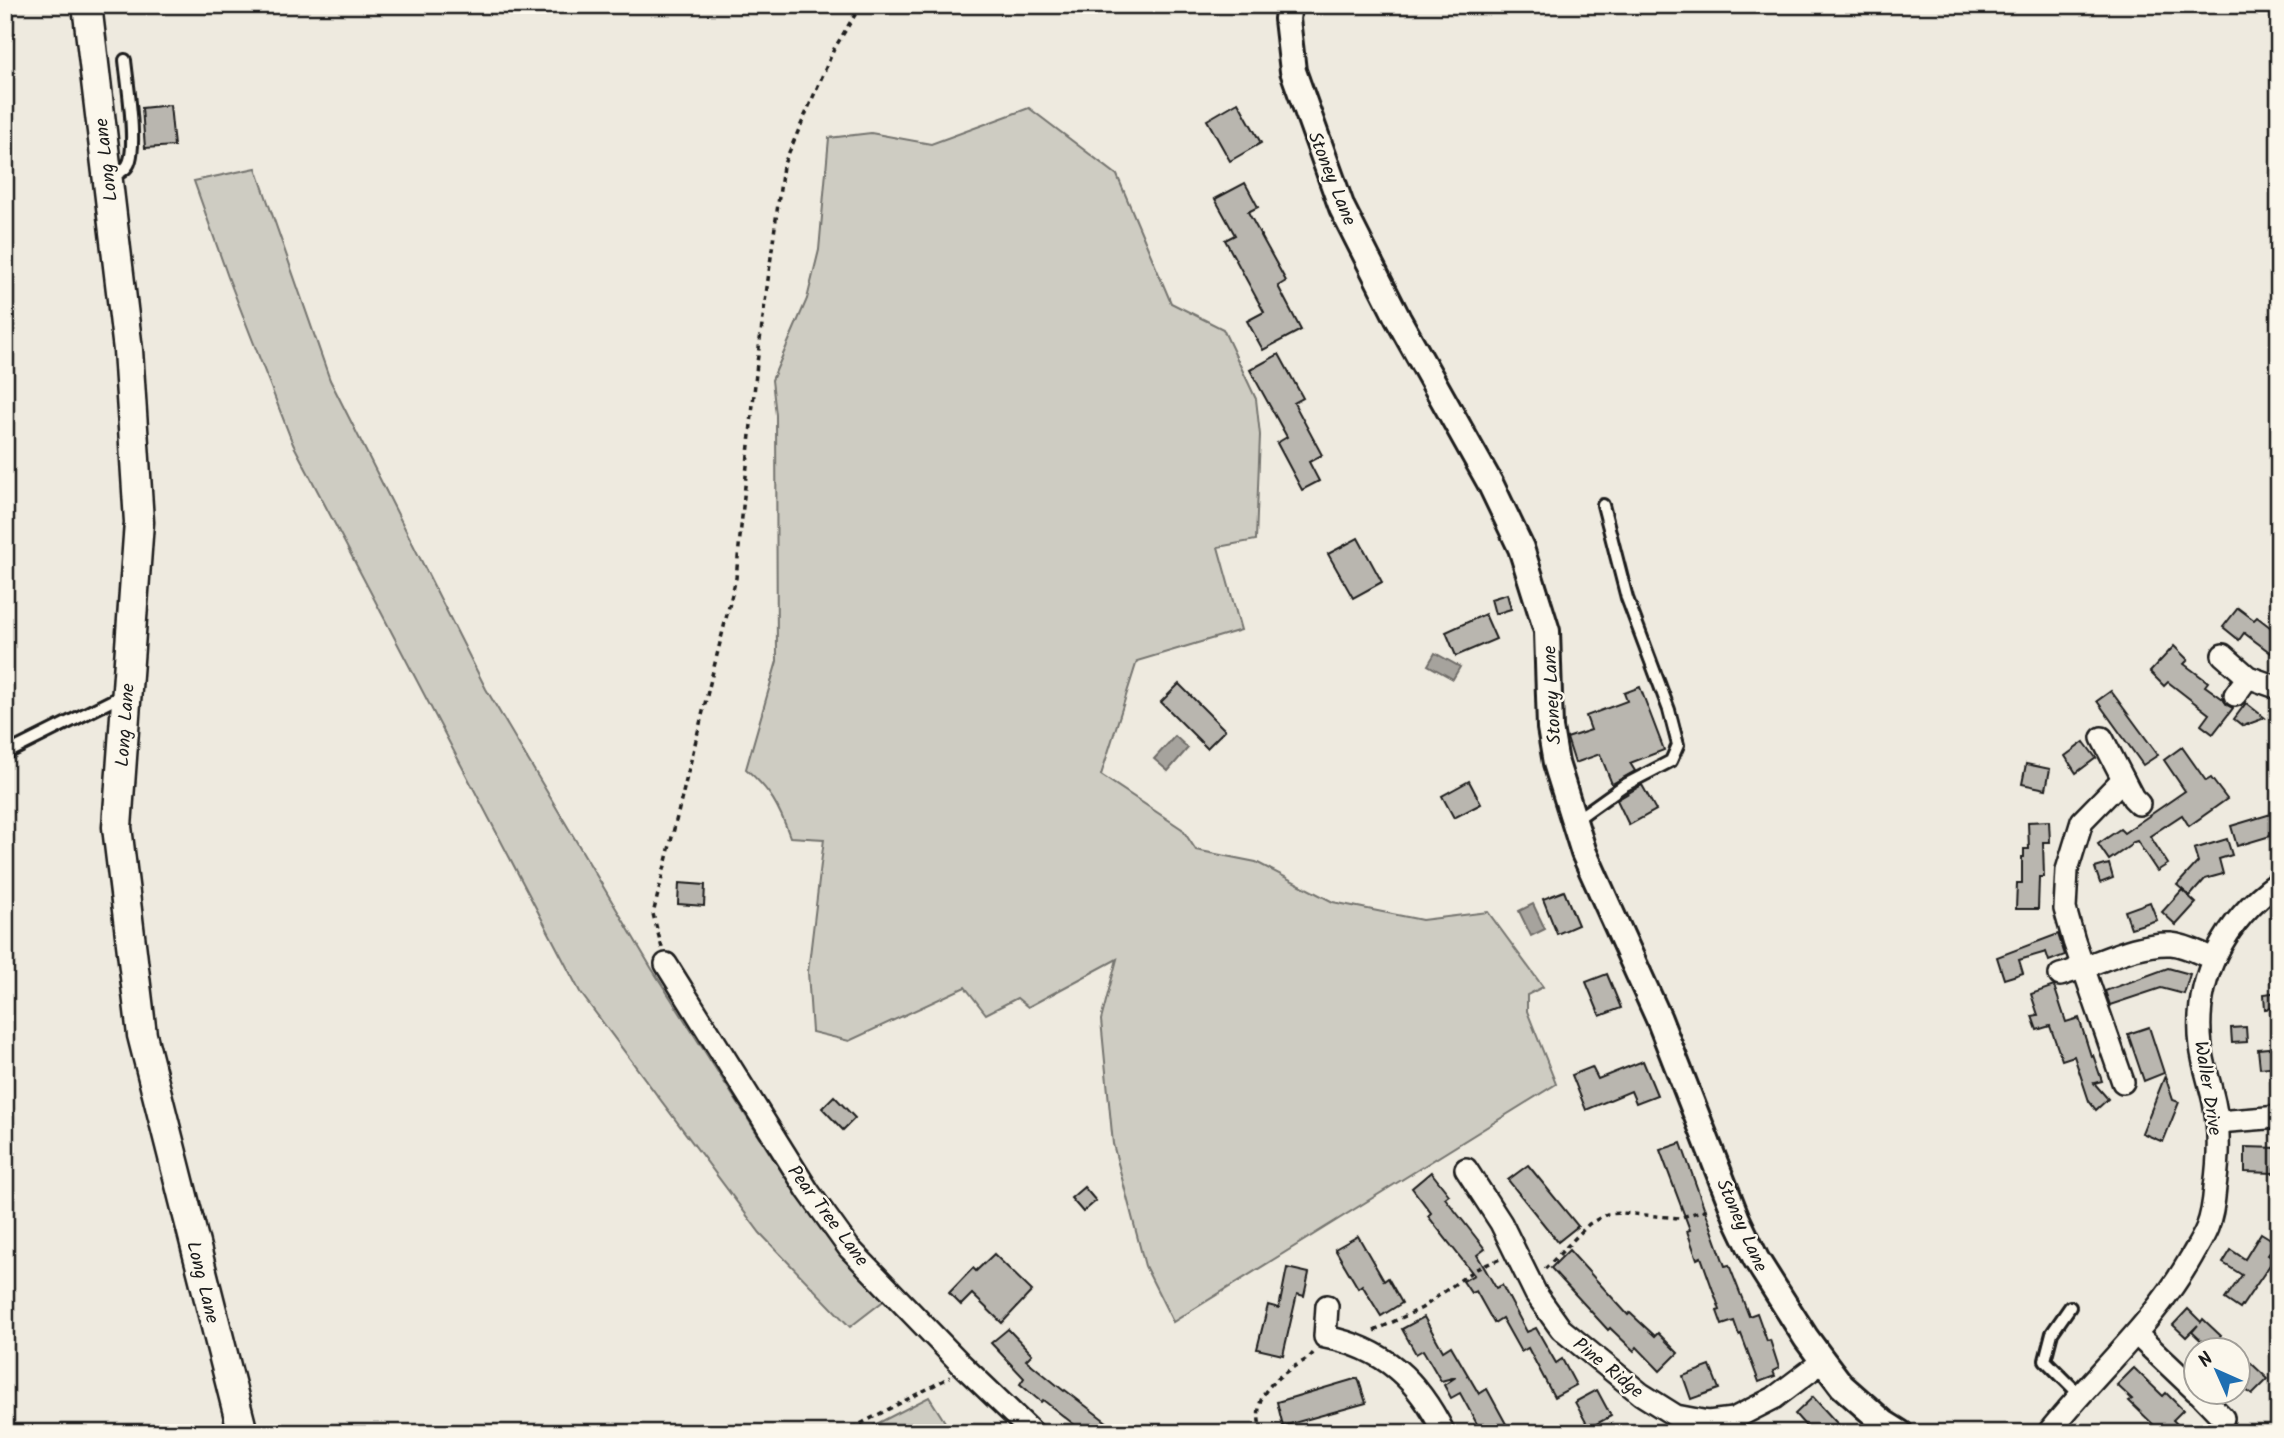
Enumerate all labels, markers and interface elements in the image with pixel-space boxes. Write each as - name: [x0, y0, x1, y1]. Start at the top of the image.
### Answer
- street label: Long Lane: [87, 116, 127, 203]
- street label: Stoney Lane: [1299, 127, 1364, 231]
- street label: Stoney Lane: [1535, 644, 1571, 745]
- street label: Long Lane: [108, 682, 144, 768]
- street label: Waller Drive: [2185, 1039, 2229, 1138]
- street label: Pear Tree Lane: [779, 1159, 876, 1274]
- street label: Stoney Lane: [1707, 1174, 1775, 1278]
- street label: Long Lane: [177, 1238, 227, 1327]
- street label: Pine Ridge: [1566, 1331, 1650, 1407]
- north arrow: [2182, 1336, 2252, 1406]
- text: N: [2192, 1346, 2221, 1375]

